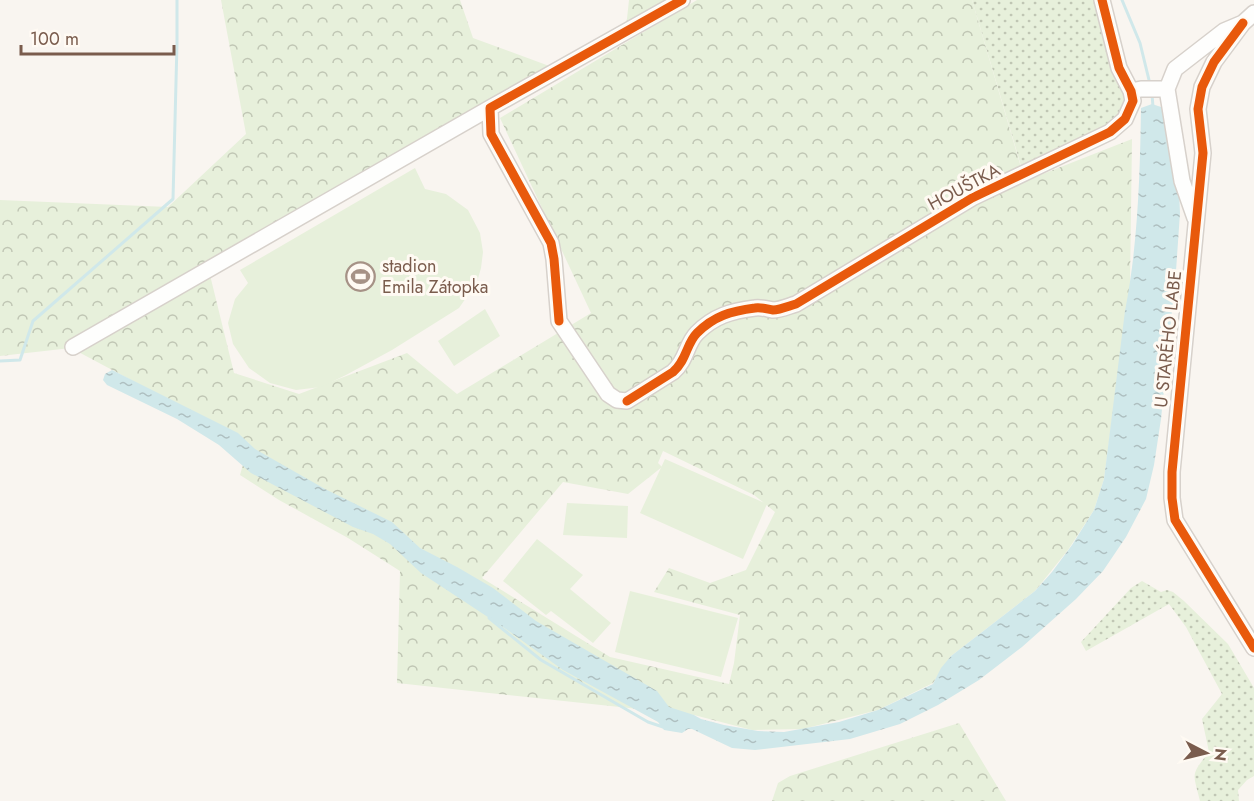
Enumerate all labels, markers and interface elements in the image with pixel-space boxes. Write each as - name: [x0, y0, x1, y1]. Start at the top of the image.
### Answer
- scale bar: [21, 18, 174, 56]
- text: 100 m: [30, 26, 79, 52]
- street label: HOUŠTKA: [923, 157, 1005, 217]
- place label: stadion Emila Zátopka: [382, 253, 488, 300]
- sports icon: stadion Emila Zátopka: [345, 260, 377, 292]
- street label: U STARÉHO LABE: [1148, 269, 1188, 409]
- north arrow: [1176, 723, 1236, 783]
- text: N: [1208, 747, 1233, 762]

